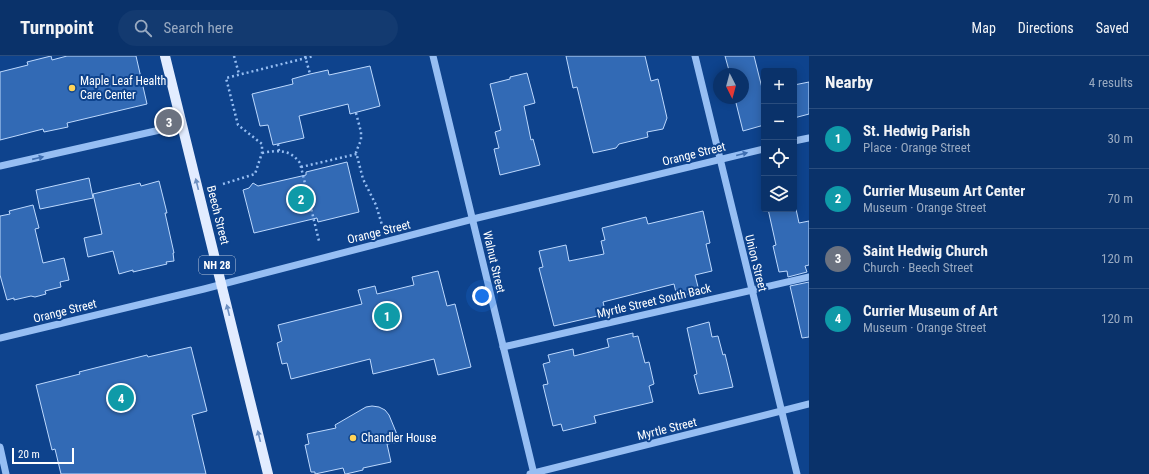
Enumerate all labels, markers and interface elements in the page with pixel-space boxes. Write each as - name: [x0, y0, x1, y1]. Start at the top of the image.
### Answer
- search box: [118, 10, 398, 46]
- text: Turnpoint: [20, 16, 94, 39]
- icon: search: [132, 17, 154, 39]
- text: Search here: [164, 19, 233, 37]
- text: Map: [972, 20, 996, 36]
- text: Directions: [1018, 20, 1074, 36]
- text: Saved: [1096, 20, 1129, 36]
- north arrow: [713, 68, 749, 104]
- map controls: [761, 68, 797, 212]
- button: +: [761, 68, 797, 104]
- text: Nearby: [825, 72, 873, 92]
- place label: Maple Leaf Health Care Center: [80, 74, 167, 102]
- text: 4 results: [1089, 75, 1133, 90]
- marker: Maple Leaf Health Care Center: [67, 83, 77, 93]
- button: −: [761, 104, 797, 140]
- pin: 3: [156, 107, 182, 137]
- text: St. Hedwig Parish: [863, 122, 970, 140]
- text: 1: [835, 131, 841, 146]
- text: 30 m: [1107, 131, 1133, 146]
- street label: Orange Street: [661, 139, 727, 169]
- button: locate: [761, 140, 797, 176]
- text: Place · Orange Street: [863, 140, 971, 155]
- one-way arrow: [736, 151, 748, 157]
- one-way arrow: [32, 154, 44, 160]
- button: layers: [761, 176, 797, 212]
- one-way arrow: [194, 177, 200, 189]
- text: Currier Museum Art Center: [863, 182, 1025, 200]
- street label: Beech Street: [204, 184, 232, 246]
- pin: 2: [288, 184, 314, 214]
- text: 2: [835, 191, 841, 206]
- text: 70 m: [1107, 191, 1133, 206]
- text: Museum · Orange Street: [863, 200, 986, 215]
- street label: Orange Street: [346, 217, 412, 247]
- street label: Walnut Street: [480, 229, 508, 295]
- street label: Union Street: [742, 233, 770, 293]
- text: Saint Hedwig Church: [863, 242, 988, 260]
- text: 3: [835, 251, 841, 266]
- text: 120 m: [1101, 251, 1133, 266]
- road number: NH 28: [199, 256, 235, 274]
- text: Church · Beech Street: [863, 260, 973, 275]
- street label: Myrtle Street South Back: [595, 281, 713, 321]
- your location: [472, 286, 492, 306]
- street label: Orange Street: [32, 296, 98, 326]
- pin: 1: [374, 301, 400, 331]
- text: Currier Museum of Art: [863, 302, 998, 320]
- one-way arrow: [225, 304, 231, 316]
- text: 4: [835, 311, 841, 326]
- text: 120 m: [1101, 311, 1133, 326]
- text: Museum · Orange Street: [863, 320, 986, 335]
- pin: 4: [108, 383, 134, 413]
- street label: Myrtle Street: [636, 415, 699, 443]
- one-way arrow: [256, 430, 262, 442]
- place label: Chandler House: [361, 431, 437, 445]
- marker: Chandler House: [348, 433, 358, 443]
- scale bar: [12, 446, 74, 465]
- text: 20 m: [18, 448, 40, 461]

